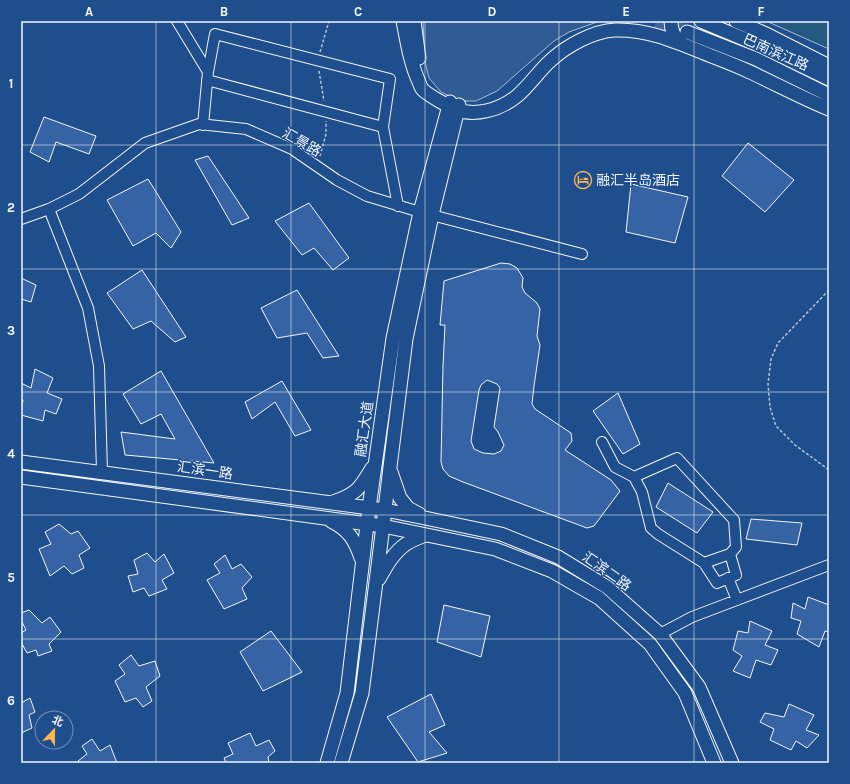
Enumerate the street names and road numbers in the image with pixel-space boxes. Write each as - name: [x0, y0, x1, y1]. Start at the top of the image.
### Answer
- street label: 巴南滨江路: [740, 30, 811, 74]
- street label: 汇景路: [279, 125, 324, 160]
- street label: 融汇大道: [352, 400, 377, 458]
- street label: 汇滨一路: [176, 458, 234, 483]
- street label: 汇滨二路: [579, 548, 635, 594]

